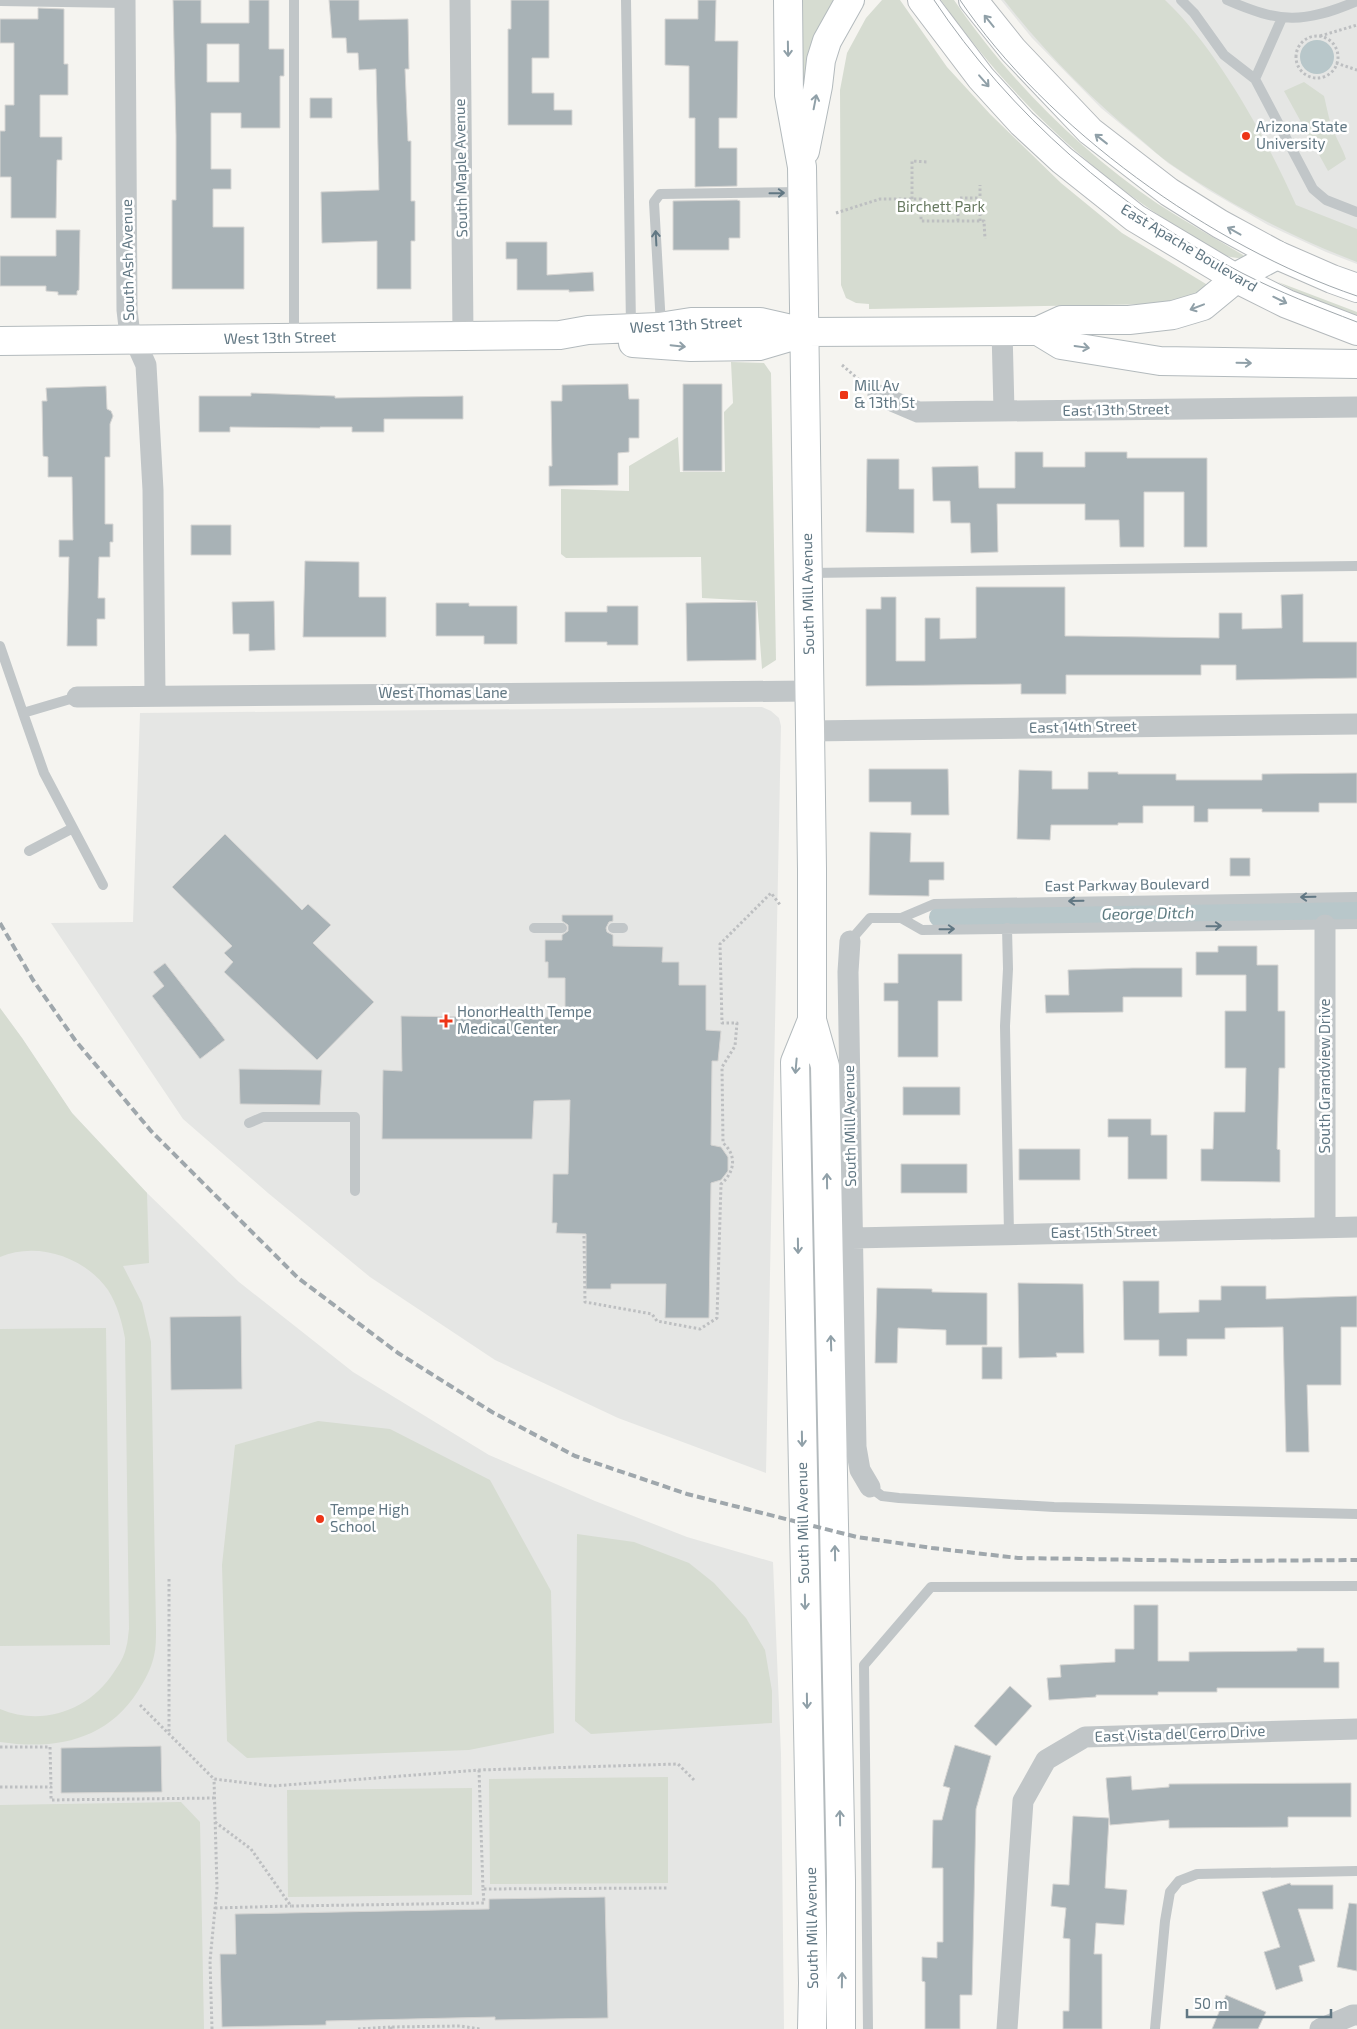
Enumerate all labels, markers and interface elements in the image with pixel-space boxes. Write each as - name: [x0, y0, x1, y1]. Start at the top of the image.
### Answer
- one-way arrow: [984, 15, 995, 28]
- one-way arrow: [784, 40, 793, 56]
- one-way arrow: [978, 74, 989, 87]
- one-way arrow: [811, 95, 820, 111]
- street label: South Maple Avenue: [450, 98, 470, 238]
- place label: Arizona State University: [1256, 117, 1348, 152]
- marker: Arizona State University: [1240, 130, 1252, 142]
- one-way arrow: [1094, 133, 1107, 144]
- one-way arrow: [768, 188, 784, 197]
- park label: Birchett Park: [897, 197, 986, 215]
- street label: South Ash Avenue: [117, 199, 137, 321]
- street label: East Apache Boulevard: [1118, 199, 1261, 295]
- one-way arrow: [1227, 226, 1242, 235]
- one-way arrow: [651, 230, 660, 246]
- one-way arrow: [1272, 296, 1287, 305]
- one-way arrow: [1190, 303, 1205, 312]
- street label: West 13th Street: [629, 312, 743, 336]
- street label: West 13th Street: [224, 327, 337, 347]
- one-way arrow: [670, 341, 686, 351]
- one-way arrow: [1074, 342, 1090, 352]
- one-way arrow: [1235, 358, 1251, 368]
- place label: Mill Av & 13th St: [854, 376, 915, 411]
- marker: Mill Av & 13th St: [838, 389, 850, 401]
- street label: East 13th Street: [1062, 399, 1170, 419]
- street label: South Mill Avenue: [797, 533, 817, 655]
- street label: West Thomas Lane: [378, 683, 508, 701]
- street label: East 14th Street: [1029, 716, 1137, 736]
- street label: East Parkway Boulevard: [1044, 874, 1210, 894]
- one-way arrow: [1301, 892, 1317, 902]
- one-way arrow: [1068, 897, 1084, 906]
- water label: George Ditch: [1101, 902, 1195, 923]
- one-way arrow: [1206, 921, 1222, 931]
- one-way arrow: [938, 925, 954, 934]
- street label: South Grandview Drive: [1315, 999, 1333, 1153]
- place label: HonorHealth Tempe Medical Center: [457, 1002, 592, 1037]
- marker: HonorHealth Tempe Medical Center: [439, 1014, 453, 1028]
- one-way arrow: [792, 1057, 801, 1073]
- street label: South Mill Avenue: [839, 1065, 859, 1187]
- one-way arrow: [822, 1173, 831, 1189]
- street label: East 15th Street: [1050, 1221, 1158, 1241]
- one-way arrow: [793, 1237, 803, 1253]
- one-way arrow: [826, 1336, 835, 1352]
- one-way arrow: [797, 1431, 806, 1447]
- street label: South Mill Avenue: [792, 1462, 812, 1584]
- place label: Tempe High School: [330, 1500, 409, 1535]
- marker: Tempe High School: [314, 1513, 326, 1525]
- one-way arrow: [830, 1545, 840, 1562]
- one-way arrow: [800, 1593, 810, 1609]
- one-way arrow: [802, 1693, 812, 1709]
- street label: East Vista del Cerro Drive: [1094, 1721, 1266, 1745]
- one-way arrow: [835, 1810, 845, 1826]
- street label: South Mill Avenue: [801, 1867, 821, 1989]
- one-way arrow: [837, 1973, 846, 1989]
- scale bar: [1187, 1986, 1331, 2018]
- text: 50 m: [1194, 1994, 1228, 2012]

